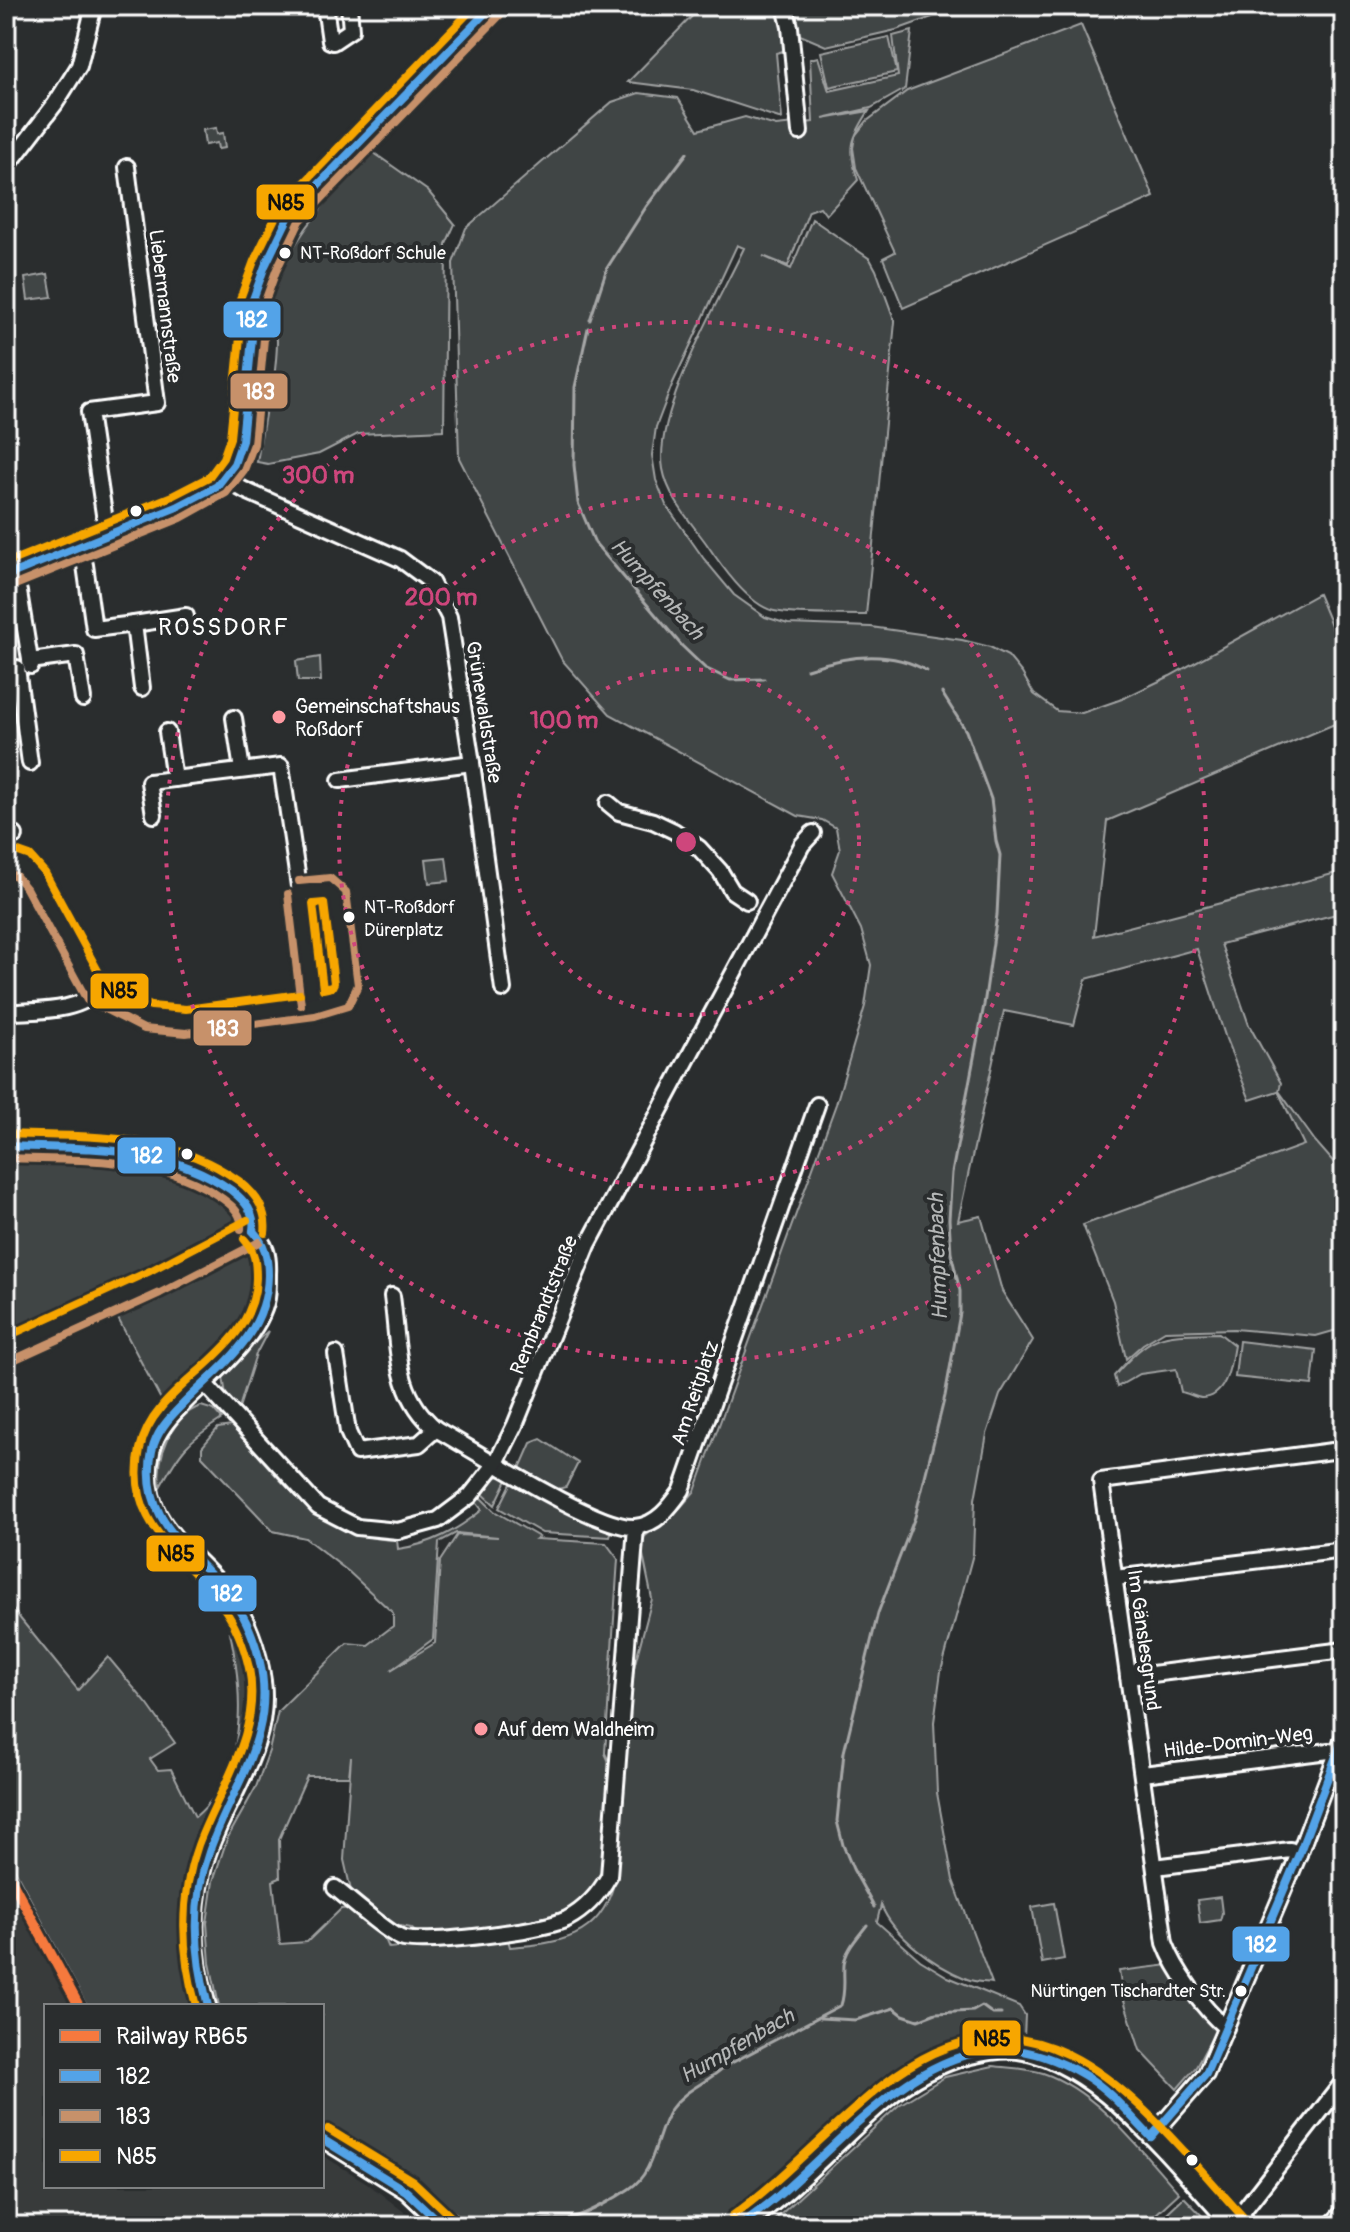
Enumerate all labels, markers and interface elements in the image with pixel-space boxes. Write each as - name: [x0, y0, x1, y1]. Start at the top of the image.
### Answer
- line badge: N85: [255, 183, 316, 221]
- text: N85: [267, 189, 305, 217]
- street label: Liebermannstraße: [143, 228, 187, 384]
- place label: NT-Roßdorf Schule: [300, 242, 446, 265]
- marker: NT-Roßdorf Schule: [277, 245, 293, 261]
- line badge: 182: [222, 300, 282, 339]
- text: 182: [236, 306, 268, 334]
- line badge: 183: [229, 372, 289, 410]
- text: 183: [243, 378, 275, 406]
- text: 300 m: [282, 461, 354, 490]
- unlabelled marker: [128, 503, 144, 519]
- water label: Humpfenbach: [604, 532, 711, 647]
- text: 200 m: [405, 583, 477, 612]
- district label: ROSSDORF: [158, 613, 290, 642]
- street label: Grünewaldstraße: [460, 639, 508, 785]
- place label: Gemeinschaftshaus Roßdorf: [295, 694, 460, 742]
- text: 100 m: [530, 706, 598, 735]
- marker: Gemeinschaftshaus Roßdorf: [270, 708, 288, 726]
- centre of rings: [672, 828, 700, 856]
- place label: NT-Roßdorf Dürerplatz: [364, 896, 456, 942]
- marker: NT-Roßdorf Dürerplatz: [341, 909, 357, 925]
- line badge: N85: [89, 972, 150, 1010]
- text: N85: [100, 977, 138, 1005]
- line badge: 183: [192, 1009, 253, 1047]
- text: 183: [207, 1015, 239, 1043]
- line badge: 182: [116, 1136, 177, 1175]
- text: 182: [131, 1142, 163, 1170]
- unlabelled marker: [179, 1146, 195, 1162]
- water label: Humpfenbach: [922, 1191, 954, 1321]
- street label: Rembrandtstraße: [505, 1232, 583, 1378]
- street label: Am Reitplatz: [665, 1337, 725, 1449]
- line badge: N85: [145, 1534, 206, 1573]
- text: N85: [157, 1540, 195, 1568]
- street label: Im Gänslesgrund: [1122, 1568, 1166, 1712]
- line badge: 182: [197, 1574, 258, 1613]
- text: 182: [211, 1580, 243, 1608]
- place label: Auf dem Waldheim: [497, 1717, 654, 1742]
- marker: Auf dem Waldheim: [472, 1720, 490, 1738]
- street label: Hilde-Domin-Weg: [1162, 1720, 1314, 1764]
- line badge: 182: [1231, 1925, 1291, 1963]
- text: 182: [1245, 1931, 1277, 1959]
- place label: Nürtingen Tischardter Str.: [1030, 1980, 1226, 2003]
- marker: Nürtingen Tischardter Str.: [1233, 1983, 1249, 1999]
- water label: Humpfenbach: [675, 2001, 801, 2090]
- legend: [44, 2004, 324, 2188]
- line badge: N85: [961, 2019, 1022, 2057]
- text: Railway RB65: [116, 2022, 248, 2051]
- text: N85: [973, 2025, 1011, 2053]
- text: 182: [116, 2062, 151, 2091]
- text: 183: [116, 2102, 151, 2131]
- text: N85: [116, 2142, 157, 2171]
- unlabelled marker: [1184, 2152, 1200, 2168]

